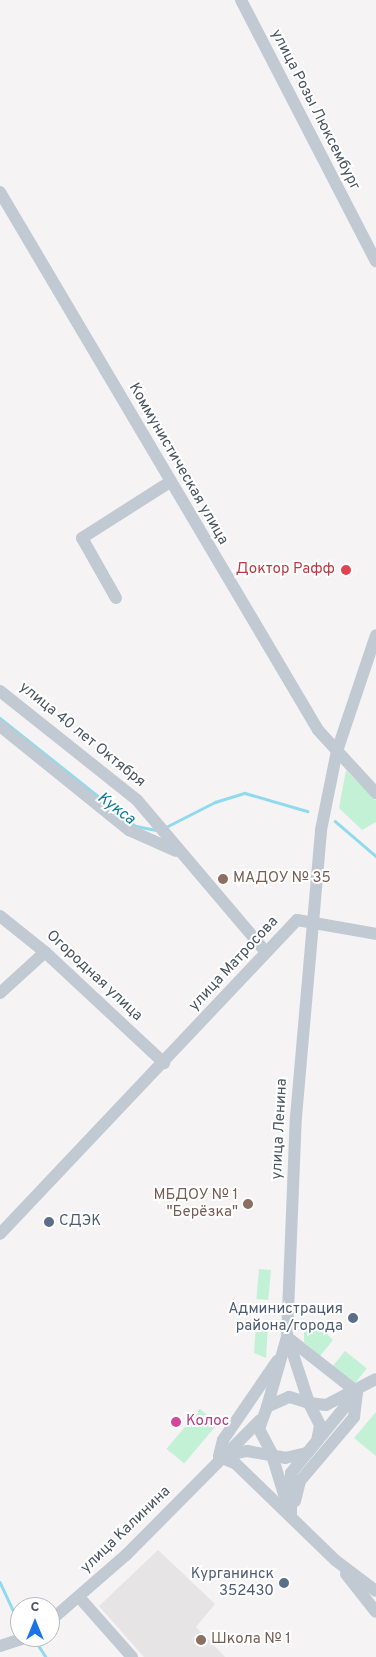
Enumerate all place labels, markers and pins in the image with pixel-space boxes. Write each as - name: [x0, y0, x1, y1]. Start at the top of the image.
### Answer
- place label: Доктор Рафф: [236, 561, 335, 579]
- marker: Доктор Рафф: [339, 563, 353, 577]
- place label: МАДОУ № 35: [233, 870, 331, 888]
- marker: МАДОУ № 35: [217, 873, 229, 885]
- place label: МБДОУ № 1 "Берёзка": [153, 1186, 238, 1221]
- marker: МБДОУ № 1 "Берёзка": [242, 1198, 254, 1210]
- place label: СДЭК: [59, 1213, 101, 1231]
- marker: СДЭК: [43, 1216, 55, 1228]
- place label: Администрация района/города: [228, 1300, 343, 1335]
- marker: Администрация района/города: [347, 1312, 359, 1324]
- place label: Колос: [186, 1413, 229, 1431]
- marker: Колос: [170, 1416, 182, 1428]
- place label: Курганинск 352430: [191, 1565, 274, 1600]
- marker: Курганинск 352430: [278, 1577, 290, 1589]
- place label: Школа № 1: [211, 1631, 291, 1649]
- marker: Школа № 1: [195, 1634, 207, 1646]

